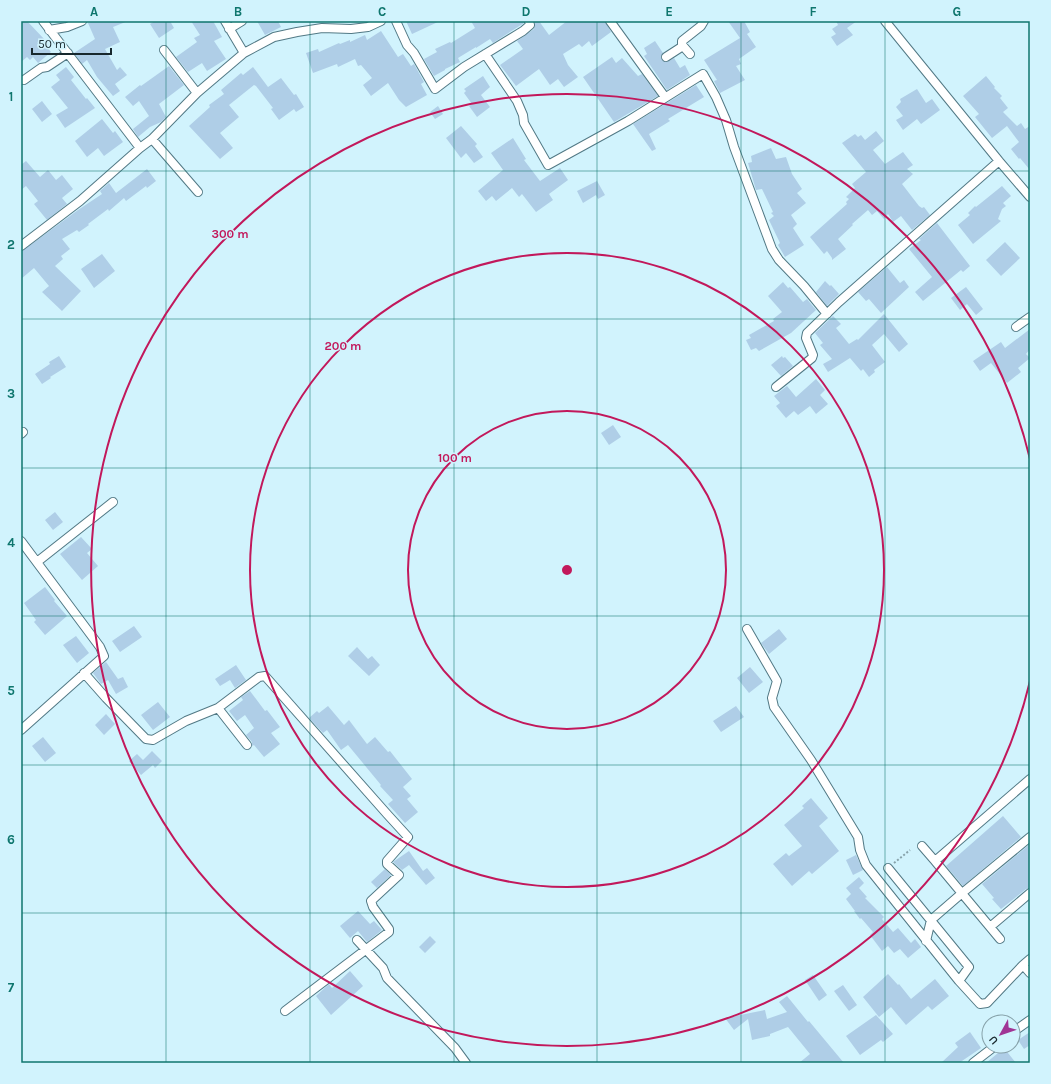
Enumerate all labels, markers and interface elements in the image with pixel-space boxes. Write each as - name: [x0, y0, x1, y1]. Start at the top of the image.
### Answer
- text: A: [90, 4, 98, 19]
- text: B: [234, 4, 242, 19]
- text: C: [378, 4, 386, 19]
- text: D: [522, 4, 531, 19]
- text: E: [665, 4, 673, 19]
- text: F: [809, 4, 817, 19]
- text: G: [953, 4, 961, 19]
- scale bar: [32, 30, 111, 56]
- text: 50 m: [38, 37, 66, 51]
- text: 1: [9, 89, 13, 104]
- text: 300 m: [211, 227, 249, 241]
- text: 2: [7, 237, 15, 252]
- text: 200 m: [325, 339, 361, 353]
- text: 3: [7, 386, 15, 401]
- text: 100 m: [438, 451, 472, 465]
- text: 4: [7, 535, 15, 550]
- centre of rings: [560, 563, 574, 577]
- text: 5: [7, 683, 15, 698]
- text: 6: [7, 832, 15, 847]
- text: 7: [8, 980, 15, 995]
- north arrow: [981, 1014, 1021, 1054]
- text: U: [986, 1033, 1001, 1047]

